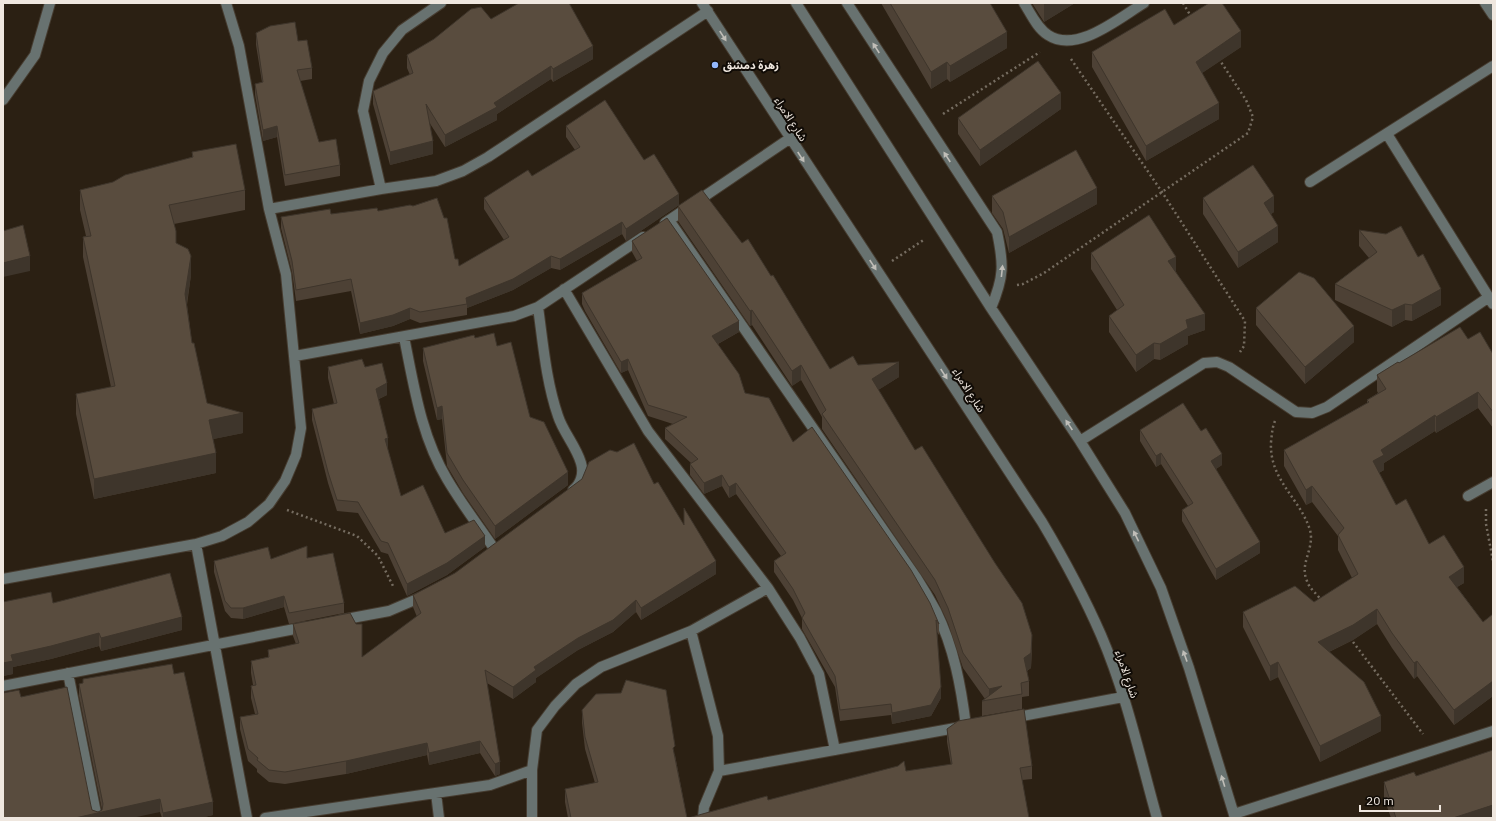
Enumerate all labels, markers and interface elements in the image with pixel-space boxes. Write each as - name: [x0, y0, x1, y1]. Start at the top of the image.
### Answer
- one-way arrow: [719, 31, 727, 41]
- one-way arrow: [872, 43, 880, 53]
- place label: زهرة دمشق: [723, 58, 779, 72]
- marker: زهرة دمشق: [710, 60, 720, 70]
- street label: شارع الامراء: [771, 94, 811, 145]
- one-way arrow: [797, 151, 805, 162]
- one-way arrow: [944, 151, 951, 162]
- one-way arrow: [869, 260, 877, 270]
- one-way arrow: [998, 265, 1005, 277]
- street label: شارع الامراء: [949, 365, 989, 416]
- one-way arrow: [940, 369, 948, 379]
- one-way arrow: [1065, 420, 1073, 430]
- one-way arrow: [1133, 531, 1139, 542]
- street label: شارع الامراء: [1111, 648, 1142, 701]
- one-way arrow: [1182, 650, 1188, 662]
- one-way arrow: [1220, 774, 1226, 786]
- scale bar: [1360, 787, 1440, 813]
- text: 20 m: [1366, 793, 1394, 808]

